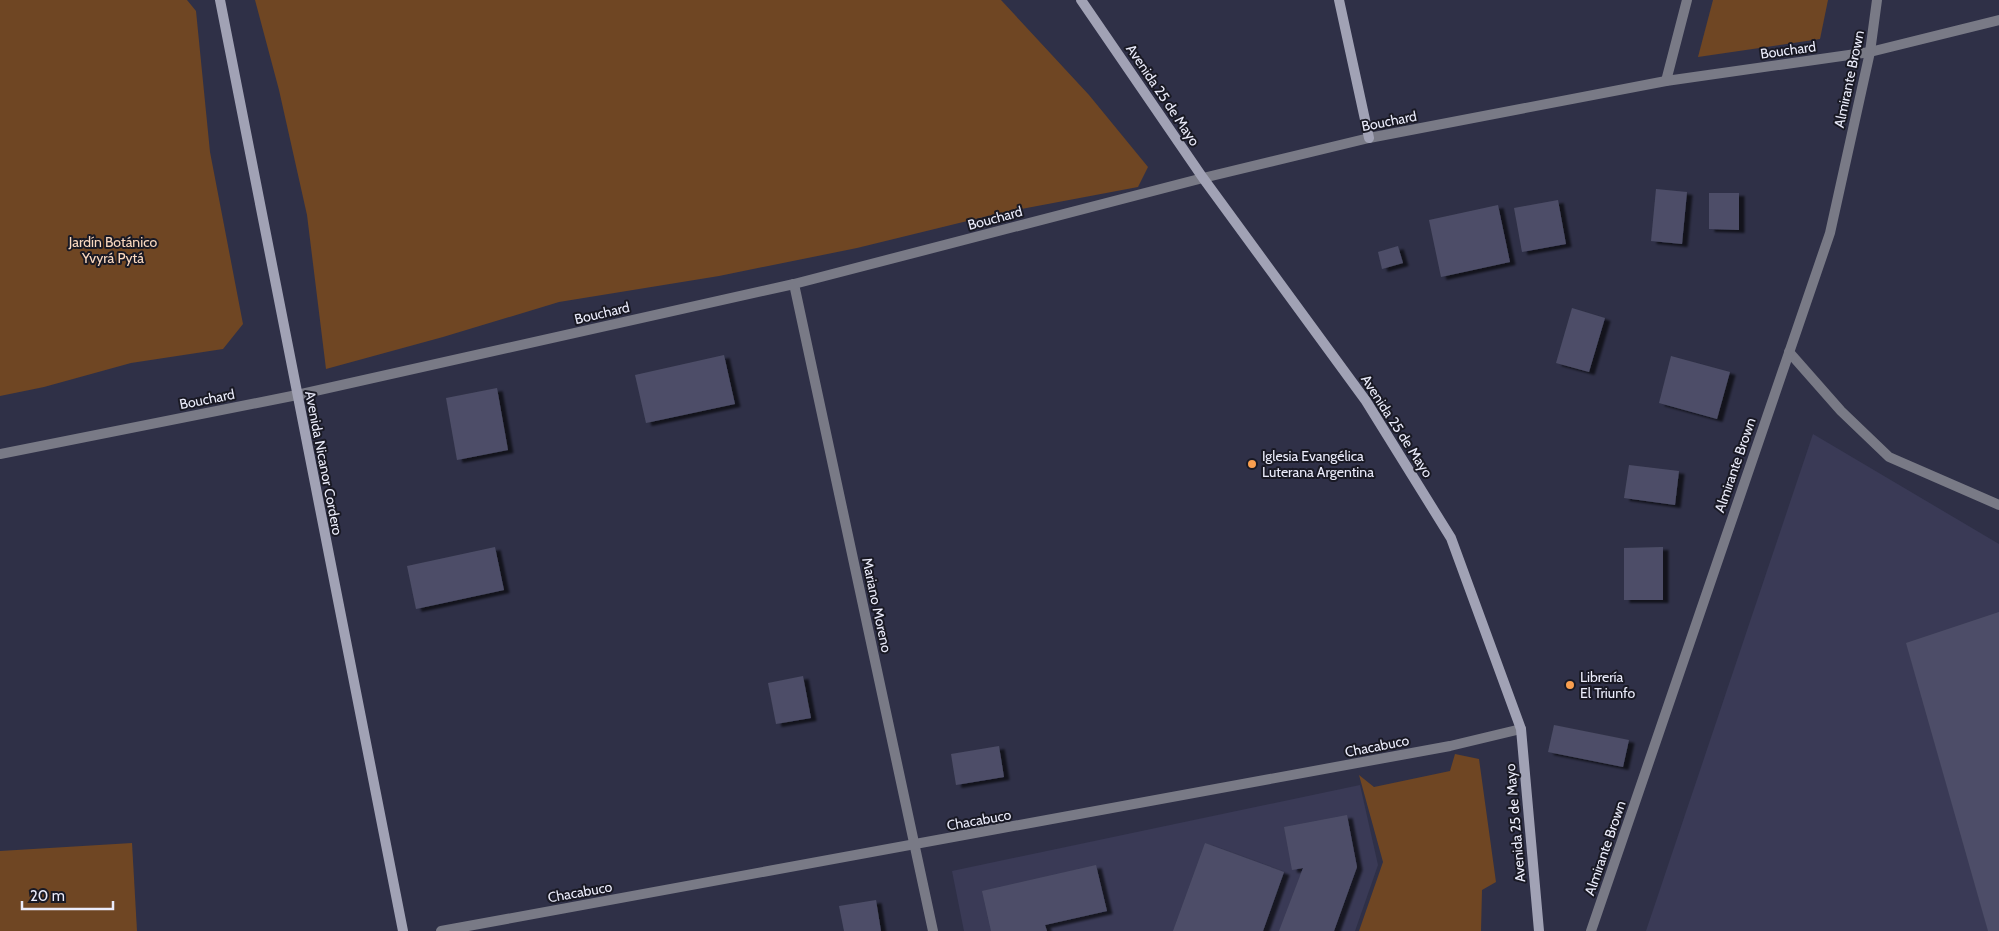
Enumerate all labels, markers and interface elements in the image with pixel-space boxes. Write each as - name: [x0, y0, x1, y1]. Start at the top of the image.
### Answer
- street label: Almirante Brown: [1830, 29, 1868, 129]
- street label: Bouchard: [1759, 37, 1817, 63]
- street label: Avenida 25 de Mayo: [1122, 41, 1204, 150]
- street label: Bouchard: [1360, 107, 1418, 135]
- street label: Bouchard: [966, 202, 1024, 234]
- park label: Jardín Botánico Yvyrá Pytá: [68, 233, 157, 267]
- street label: Bouchard: [573, 298, 631, 328]
- street label: Avenida 25 de Mayo: [1357, 371, 1437, 481]
- street label: Bouchard: [178, 385, 236, 413]
- street label: Avenida Nicanor Cordero: [301, 389, 347, 537]
- street label: Almirante Brown: [1710, 415, 1760, 515]
- place label: Iglesia Evangélica Luterana Argentina: [1262, 447, 1374, 481]
- marker: Iglesia Evangélica Luterana Argentina: [1246, 458, 1258, 470]
- street label: Mariano Moreno: [858, 556, 896, 654]
- place label: Librería El Triunfo: [1580, 668, 1635, 702]
- marker: Librería El Triunfo: [1564, 679, 1576, 691]
- street label: Chacabuco: [1343, 731, 1411, 761]
- street label: Avenida 25 de Mayo: [1501, 763, 1529, 883]
- street label: Almirante Brown: [1580, 798, 1630, 898]
- street label: Chacabuco: [945, 805, 1013, 835]
- street label: Chacabuco: [546, 877, 614, 907]
- scale bar: [22, 878, 114, 910]
- text: 20 m: [30, 887, 65, 905]

